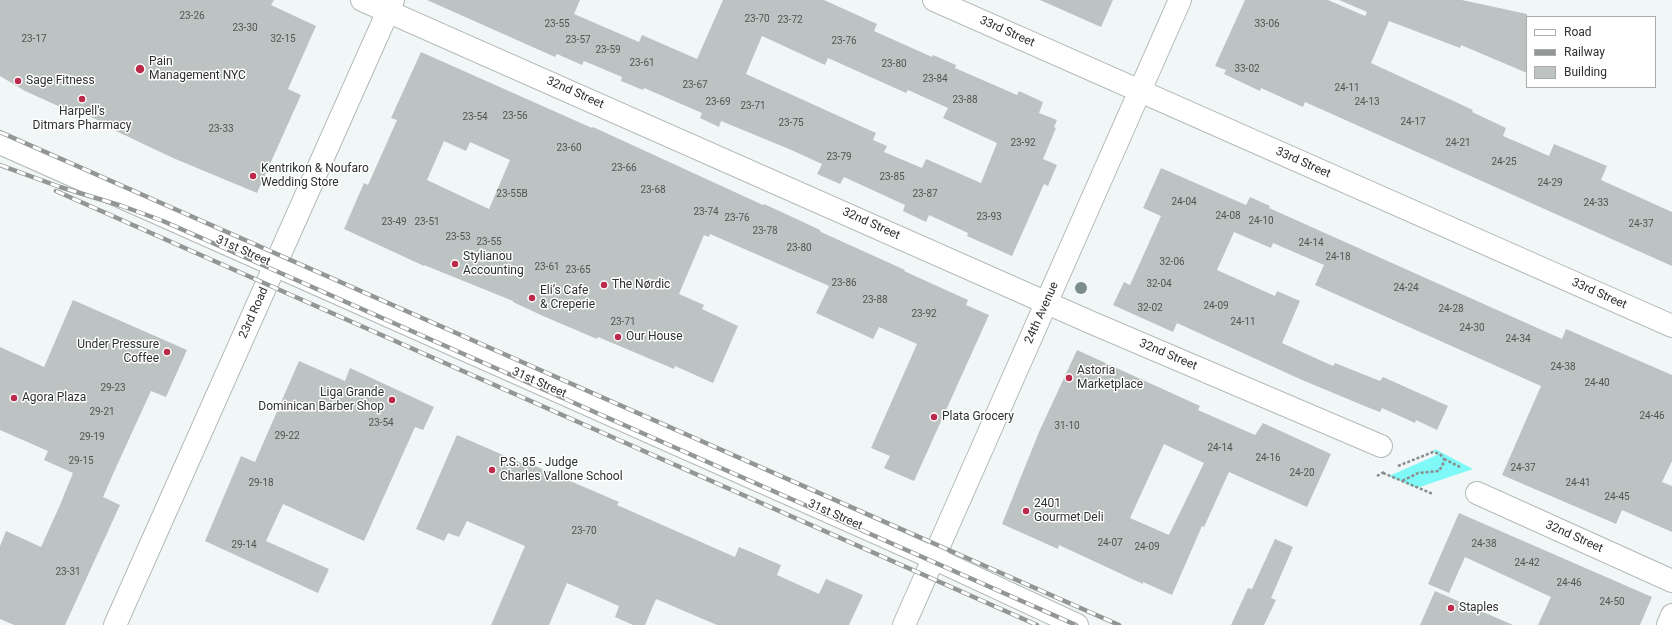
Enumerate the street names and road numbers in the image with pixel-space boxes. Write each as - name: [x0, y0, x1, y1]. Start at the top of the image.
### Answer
- street label: 33rd Street: [977, 13, 1037, 51]
- street label: 32nd Street: [544, 74, 606, 112]
- street label: 33rd Street: [1273, 144, 1333, 182]
- street label: 32nd Street: [840, 205, 902, 243]
- street label: 31st Street: [213, 233, 273, 269]
- street label: 33rd Street: [1569, 275, 1629, 313]
- street label: 24th Avenue: [1022, 280, 1062, 346]
- street label: 23rd Road: [236, 285, 272, 341]
- street label: 32nd Street: [1137, 336, 1199, 374]
- street label: 31st Street: [509, 365, 569, 401]
- street label: 31st Street: [805, 497, 865, 533]
- street label: 32nd Street: [1543, 518, 1605, 556]

